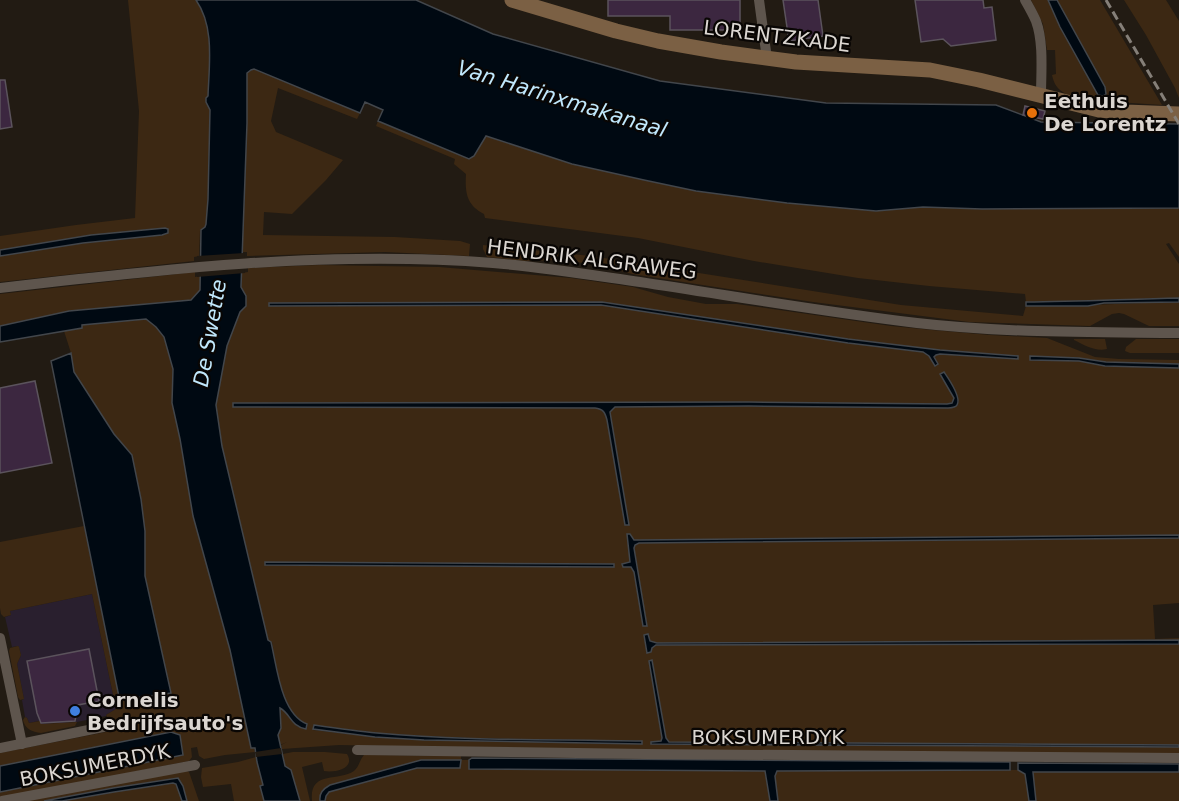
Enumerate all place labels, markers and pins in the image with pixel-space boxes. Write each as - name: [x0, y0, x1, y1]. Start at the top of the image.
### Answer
- place label: Eethuis De Lorentz: [1044, 89, 1166, 136]
- marker: Eethuis De Lorentz: [1025, 106, 1039, 120]
- place label: Cornelis Bedrijfsauto's: [87, 688, 243, 735]
- marker: Cornelis Bedrijfsauto's: [68, 704, 82, 718]

